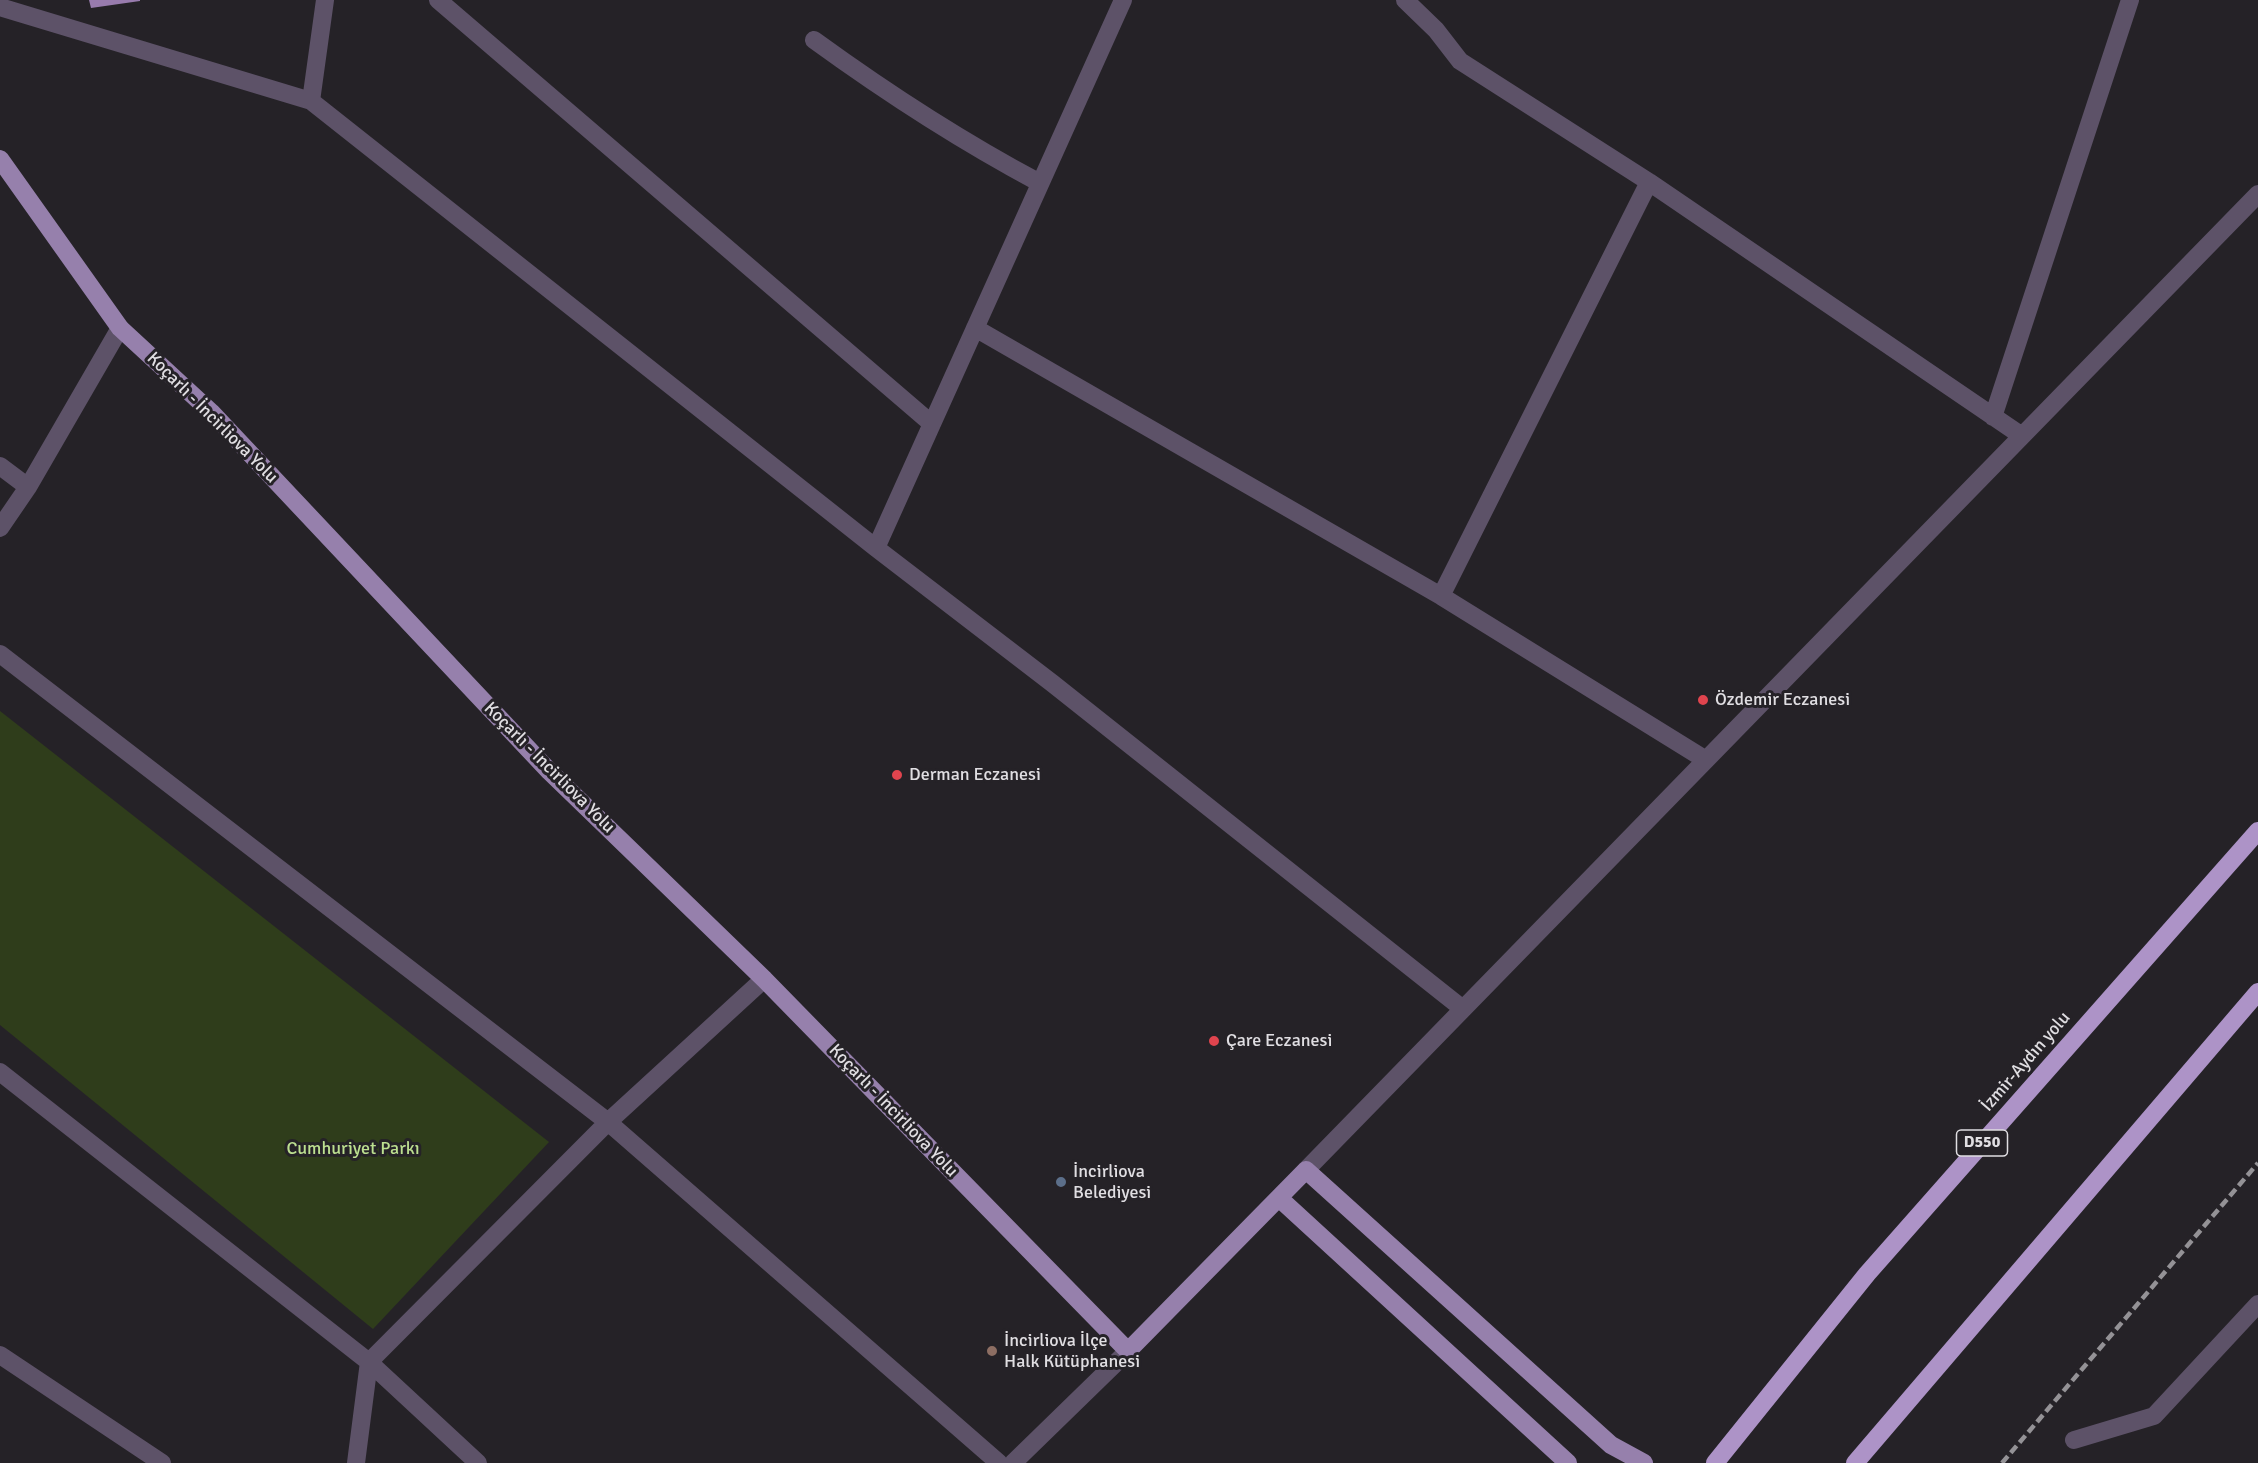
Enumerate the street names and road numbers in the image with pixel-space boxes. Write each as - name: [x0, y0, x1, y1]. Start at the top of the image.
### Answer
- street label: Koçarlı - İncirliova Yolu: [142, 348, 282, 488]
- street label: Koçarlı - İncirliova Yolu: [479, 698, 619, 838]
- street label: İzmir-Aydın yolu: [1977, 1008, 2075, 1116]
- street label: Koçarlı - İncirliova Yolu: [824, 1040, 962, 1182]
- road number: D550: [1956, 1130, 2008, 1156]

